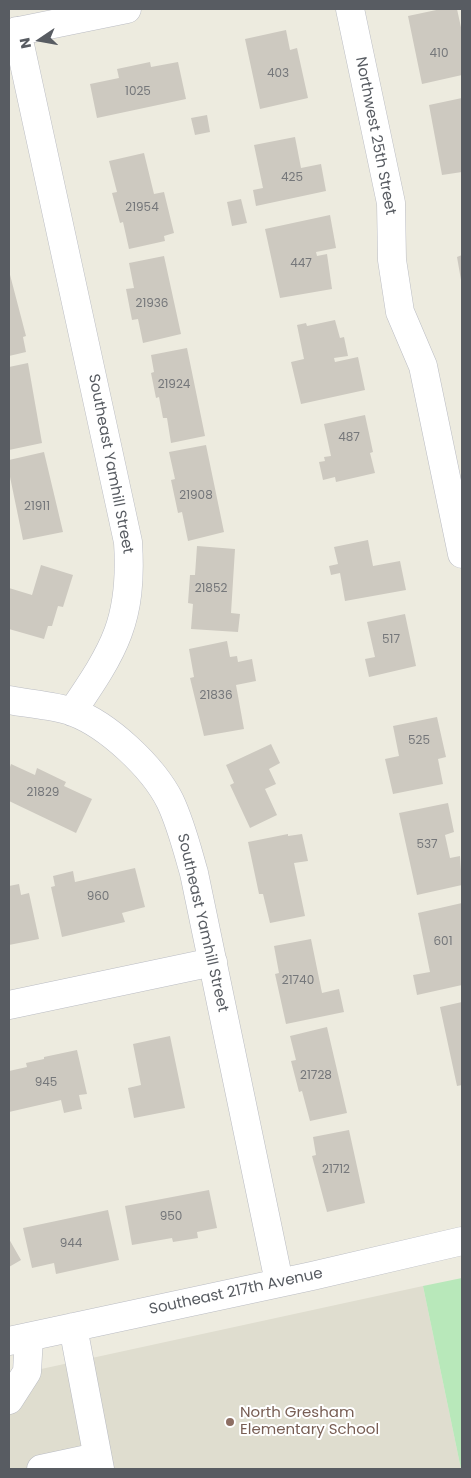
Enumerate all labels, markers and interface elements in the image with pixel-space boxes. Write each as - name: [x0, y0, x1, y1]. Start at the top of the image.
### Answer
- north arrow: [15, 15, 65, 65]
- text: N: [14, 36, 36, 50]
- house number: 410: [430, 47, 448, 61]
- street label: Northwest 25th Street: [351, 55, 399, 217]
- house number: 403: [267, 67, 289, 81]
- house number: 1025: [125, 85, 151, 99]
- house number: 425: [281, 171, 303, 185]
- house number: 21954: [125, 201, 159, 215]
- house number: 447: [290, 257, 312, 271]
- house number: 21936: [136, 297, 168, 311]
- street label: Southeast Yamhill Street: [84, 373, 136, 555]
- house number: 21924: [158, 378, 190, 392]
- house number: 487: [338, 431, 360, 445]
- house number: 21908: [179, 489, 213, 503]
- house number: 21911: [24, 500, 50, 514]
- house number: 21852: [195, 582, 227, 596]
- house number: 517: [382, 633, 400, 647]
- house number: 21836: [200, 689, 232, 703]
- house number: 525: [408, 734, 430, 748]
- house number: 21829: [27, 786, 59, 800]
- street label: Southeast Yamhill Street: [173, 832, 231, 1014]
- house number: 537: [416, 838, 438, 852]
- house number: 960: [87, 890, 109, 904]
- house number: 601: [434, 935, 452, 949]
- house number: 21740: [282, 974, 314, 988]
- house number: 21728: [300, 1069, 332, 1083]
- house number: 945: [35, 1076, 57, 1090]
- house number: 21712: [322, 1163, 350, 1177]
- house number: 950: [160, 1210, 182, 1224]
- house number: 944: [60, 1237, 82, 1251]
- street label: Southeast 217th Avenue: [148, 1265, 324, 1319]
- place label: North Gresham Elementary School: [240, 1404, 379, 1439]
- marker: North Gresham Elementary School: [224, 1416, 236, 1428]

